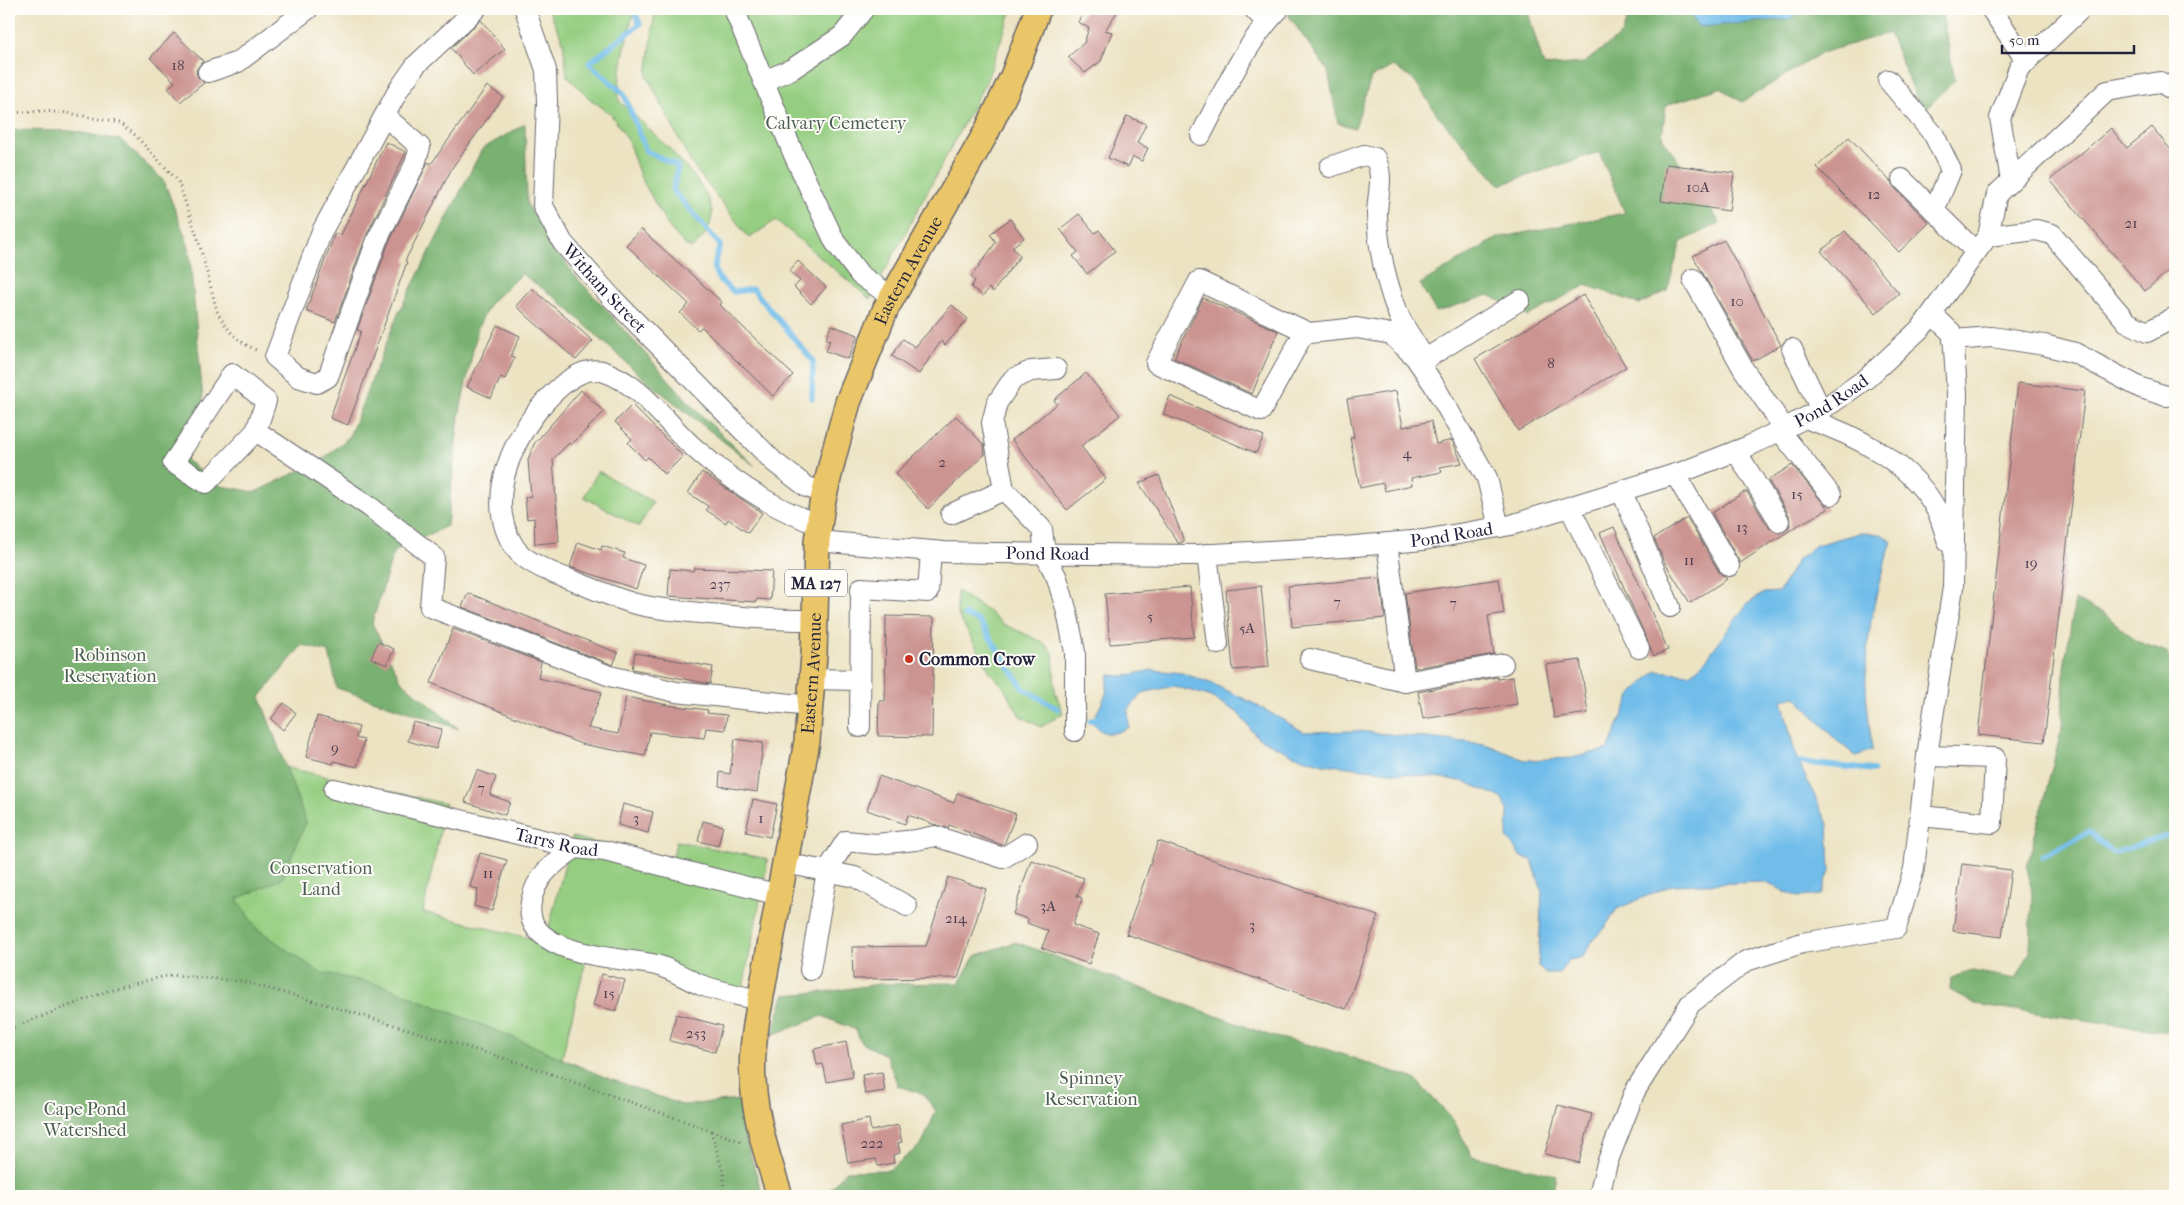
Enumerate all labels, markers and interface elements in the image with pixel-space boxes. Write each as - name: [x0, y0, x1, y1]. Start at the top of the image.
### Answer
- scale bar: [2002, 22, 2134, 54]
- text: 50 m: [2009, 31, 2040, 49]
- house number: 18: [172, 56, 184, 74]
- park label: Calvary Cemetery: [766, 113, 908, 134]
- house number: 10A: [1686, 178, 1710, 196]
- house number: 12: [1867, 185, 1881, 203]
- street label: Eastern Avenue: [870, 212, 947, 328]
- house number: 21: [2124, 214, 2138, 232]
- street label: Witham Street: [557, 239, 651, 338]
- house number: 10: [1730, 292, 1744, 310]
- house number: 8: [1547, 354, 1555, 372]
- street label: Pond Road: [1791, 370, 1873, 433]
- house number: 4: [1403, 444, 1413, 462]
- house number: 2: [938, 453, 946, 471]
- house number: 15: [1791, 485, 1803, 503]
- street label: Pond Road: [1409, 518, 1495, 552]
- house number: 13: [1736, 518, 1748, 536]
- street label: Pond Road: [1006, 543, 1090, 565]
- house number: 11: [1684, 551, 1694, 569]
- house number: 19: [2024, 554, 2038, 572]
- road number: MA 127: [785, 570, 847, 596]
- house number: 237: [709, 575, 731, 593]
- house number: 7: [1333, 593, 1341, 611]
- house number: 7: [1449, 594, 1457, 612]
- house number: 5: [1147, 607, 1153, 625]
- street label: Eastern Avenue: [798, 612, 826, 735]
- house number: 5A: [1239, 619, 1255, 637]
- park label: Robinson Reservation: [63, 645, 157, 687]
- place label: Common Crow: [919, 649, 1037, 670]
- marker: Common Crow: [903, 653, 915, 665]
- house number: 9: [331, 739, 339, 757]
- house number: 7: [477, 779, 485, 797]
- house number: 3: [633, 809, 639, 827]
- house number: 1: [758, 809, 764, 827]
- street label: Tarrs Road: [513, 824, 599, 861]
- park label: Conservation Land: [269, 858, 373, 900]
- house number: 11: [483, 864, 493, 882]
- house number: 3A: [1040, 897, 1056, 915]
- house number: 214: [945, 909, 968, 927]
- house number: 3: [1249, 916, 1255, 934]
- house number: 15: [603, 984, 615, 1002]
- house number: 253: [686, 1024, 706, 1042]
- park label: Spinney Reservation: [1044, 1068, 1138, 1110]
- park label: Cape Pond Watershed: [42, 1099, 127, 1141]
- house number: 222: [860, 1134, 884, 1152]

